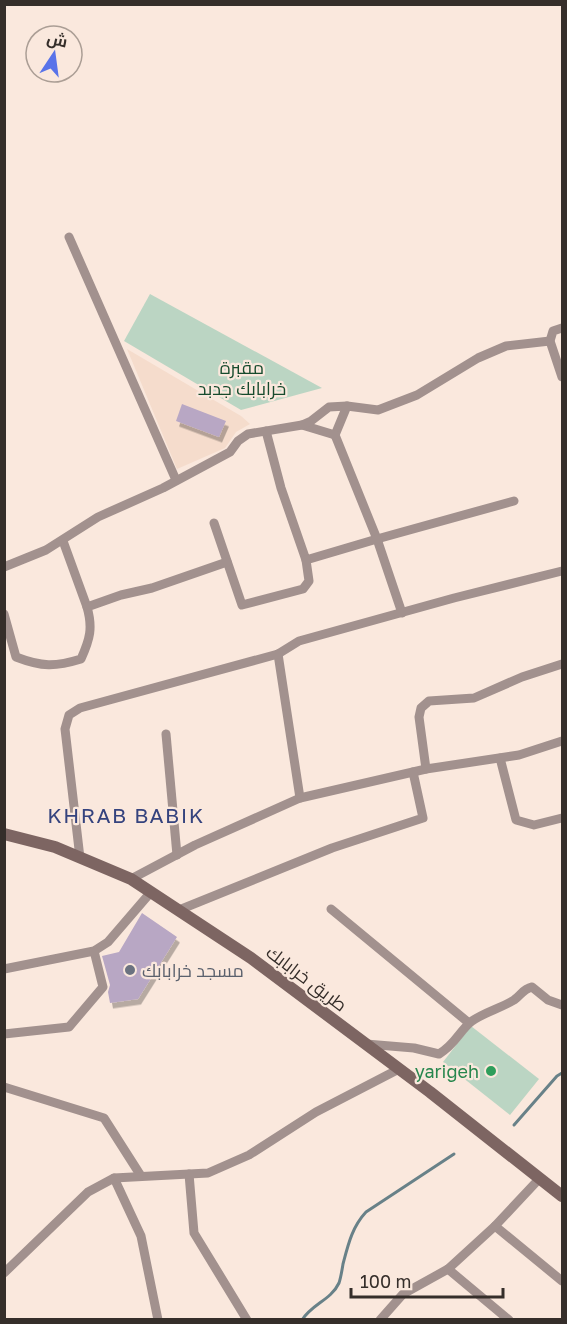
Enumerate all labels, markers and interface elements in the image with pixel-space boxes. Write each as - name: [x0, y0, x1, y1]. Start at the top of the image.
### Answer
- north arrow: [24, 24, 84, 84]
- text: ش: [45, 27, 70, 51]
- park label: مقبرة خرابابك جدبد: [198, 356, 286, 400]
- district label: KHRAB BABIK: [47, 802, 205, 828]
- street label: طريق خرابابك: [261, 940, 352, 1017]
- place label: مسجد خرابابك: [142, 959, 244, 982]
- marker: مسجد خرابابك: [123, 963, 137, 977]
- place label: yarigeh: [415, 1060, 479, 1082]
- marker: yarigeh: [484, 1064, 498, 1078]
- scale bar: [351, 1261, 502, 1299]
- text: 100 m: [360, 1270, 411, 1292]

